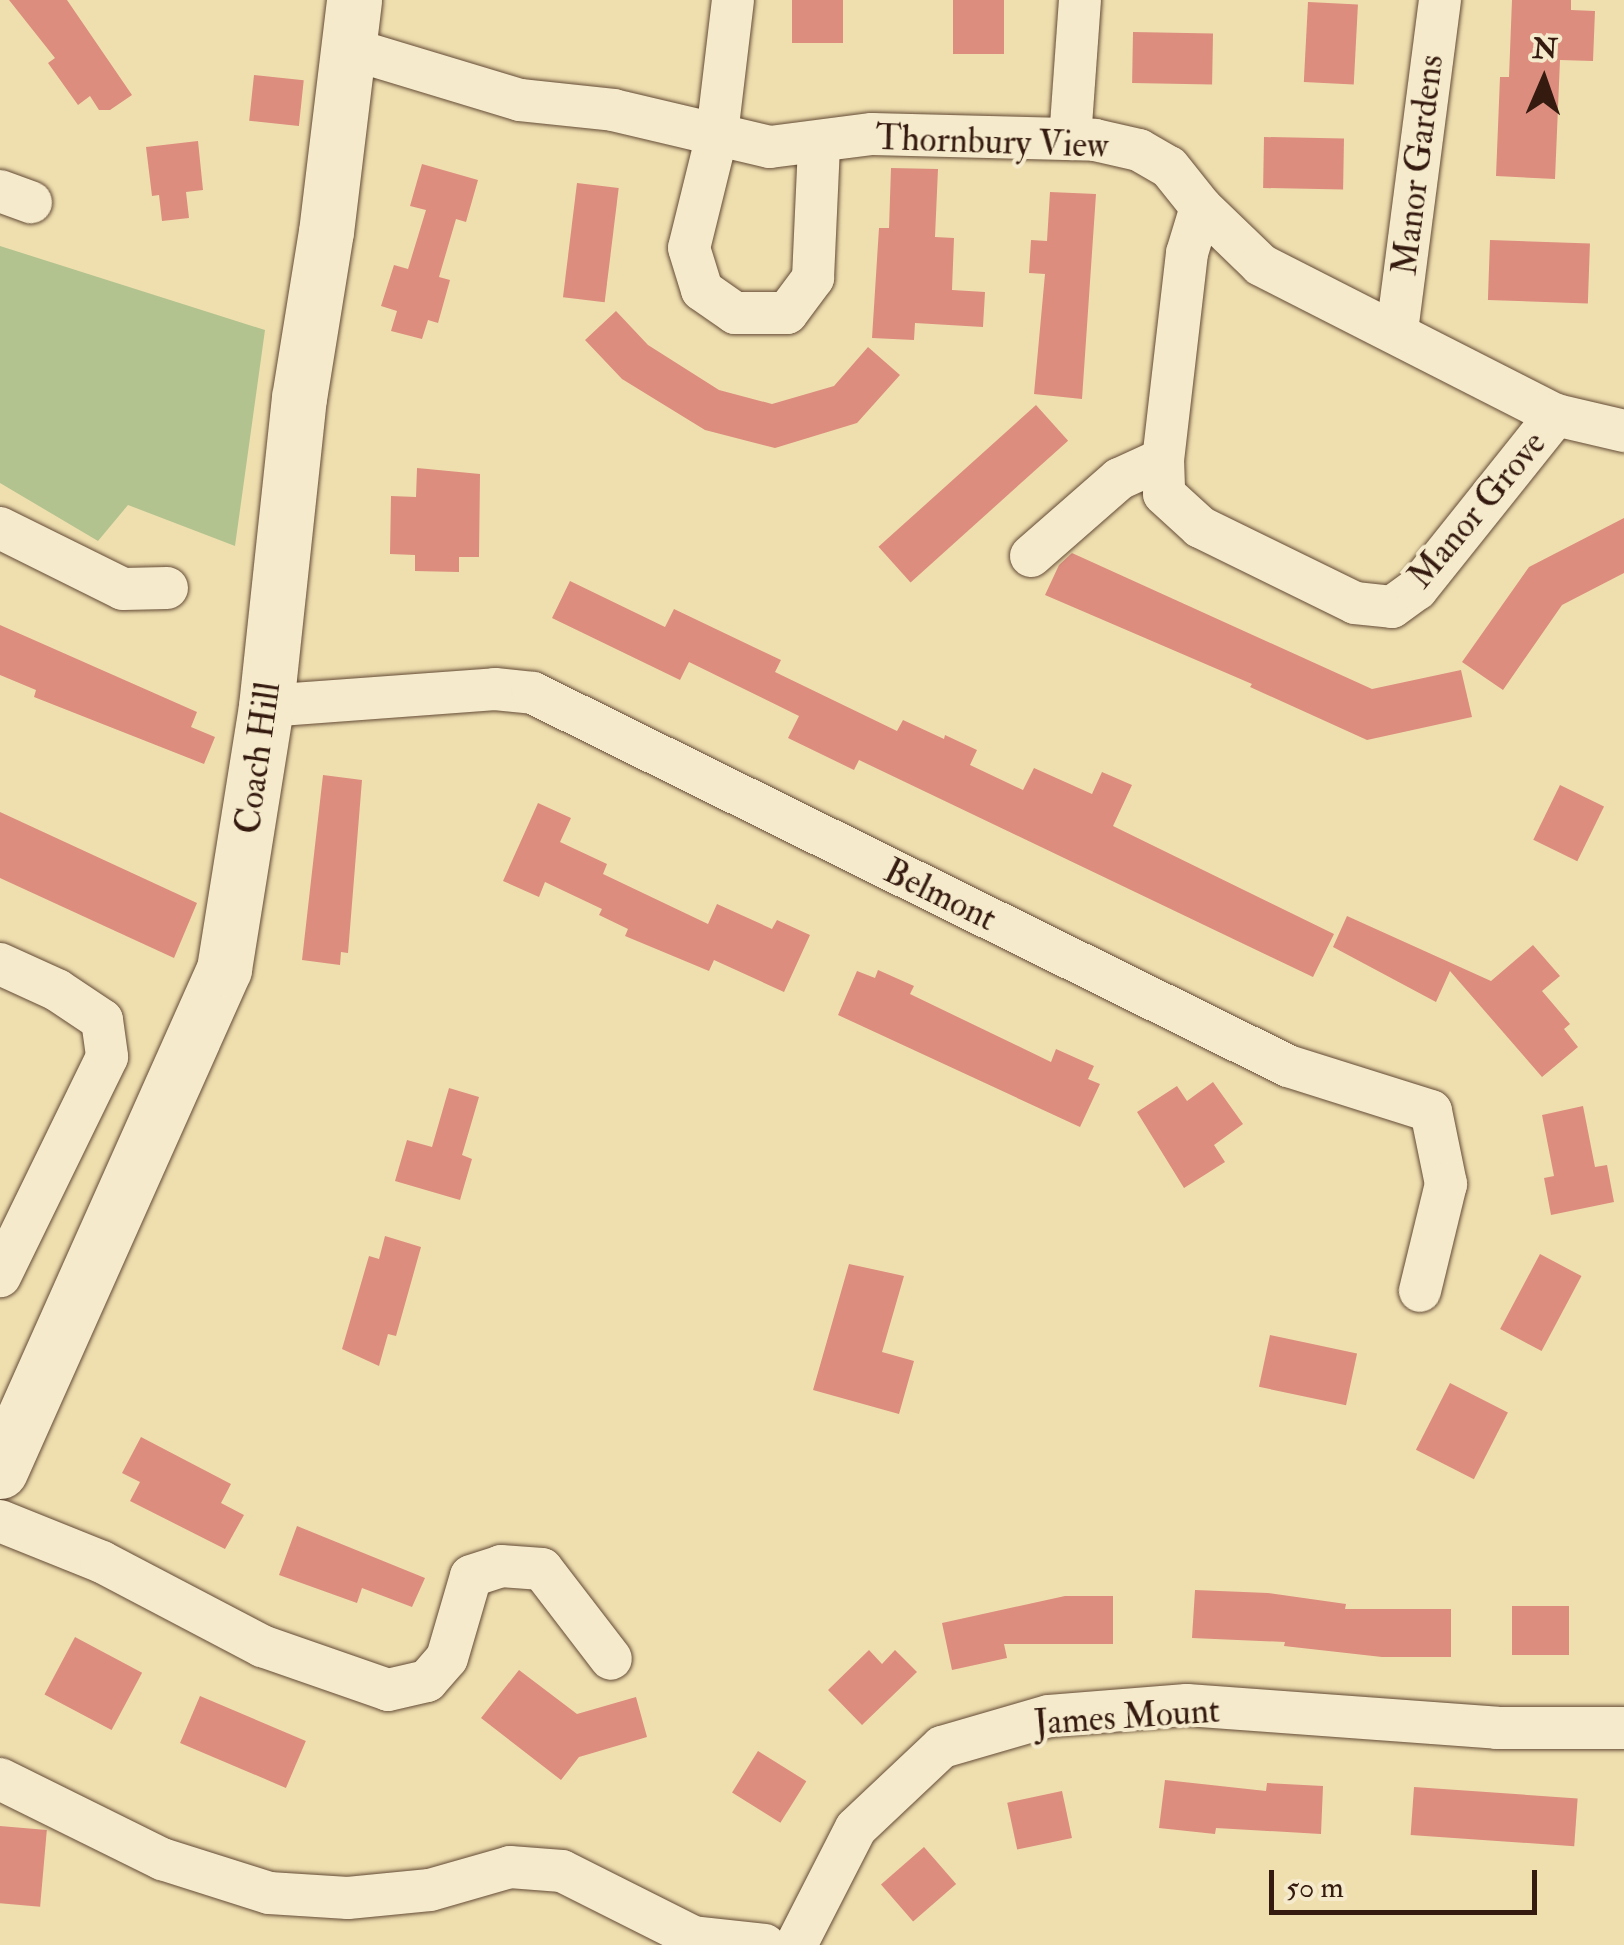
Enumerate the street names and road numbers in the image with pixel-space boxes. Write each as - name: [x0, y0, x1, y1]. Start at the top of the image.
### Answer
- street label: Manor Gardens: [1384, 52, 1452, 278]
- street label: Thornbury View: [875, 117, 1109, 167]
- street label: Manor Grove: [1399, 423, 1555, 597]
- street label: Coach Hill: [227, 679, 289, 837]
- street label: Belmont: [877, 850, 1003, 940]
- street label: James Mount: [1033, 1690, 1221, 1744]

